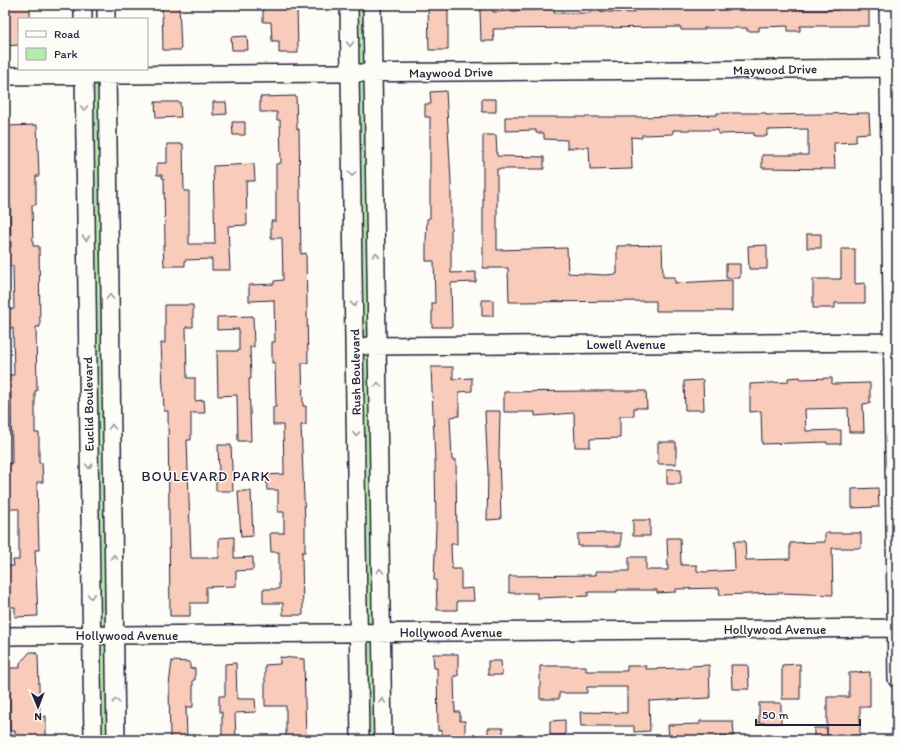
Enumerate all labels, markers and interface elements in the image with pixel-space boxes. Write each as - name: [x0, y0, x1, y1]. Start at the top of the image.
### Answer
- legend: [18, 18, 148, 70]
- text: Road: [54, 27, 80, 41]
- one-way arrow: [346, 41, 354, 47]
- text: Park: [54, 47, 78, 61]
- street label: Maywood Drive: [733, 61, 817, 78]
- street label: Maywood Drive: [409, 64, 493, 81]
- one-way arrow: [80, 105, 88, 111]
- one-way arrow: [348, 171, 356, 177]
- one-way arrow: [82, 235, 90, 241]
- one-way arrow: [372, 252, 380, 258]
- one-way arrow: [106, 294, 114, 300]
- one-way arrow: [350, 301, 358, 307]
- street label: Rush Boulevard: [347, 329, 364, 415]
- street label: Lowell Avenue: [586, 337, 666, 352]
- street label: Euclid Boulevard: [80, 357, 97, 451]
- one-way arrow: [374, 382, 382, 388]
- one-way arrow: [108, 424, 116, 430]
- one-way arrow: [352, 431, 360, 437]
- one-way arrow: [85, 463, 93, 469]
- district label: BOULEVARD PARK: [142, 468, 270, 485]
- one-way arrow: [110, 554, 118, 560]
- one-way arrow: [376, 568, 384, 574]
- one-way arrow: [87, 593, 95, 599]
- street label: Hollywood Avenue: [724, 622, 826, 637]
- street label: Hollywood Avenue: [400, 625, 502, 640]
- street label: Hollywood Avenue: [76, 628, 178, 643]
- north arrow: [18, 687, 58, 727]
- one-way arrow: [112, 698, 120, 704]
- one-way arrow: [378, 698, 386, 704]
- scale bar: [756, 701, 860, 727]
- text: 50 m: [762, 708, 788, 722]
- text: N: [34, 710, 42, 723]

